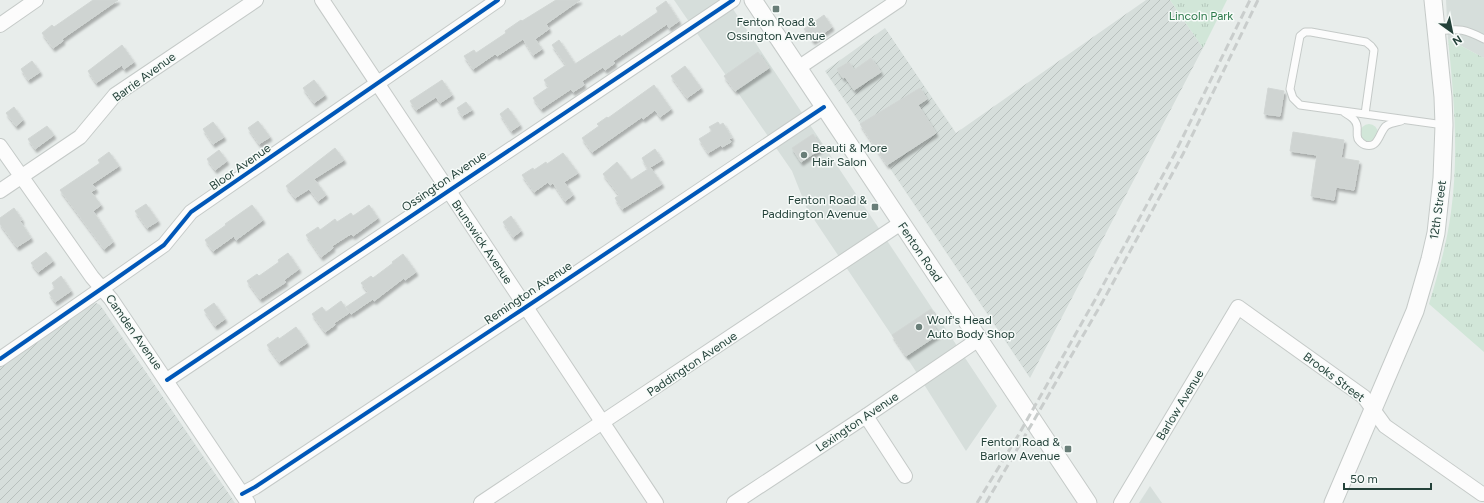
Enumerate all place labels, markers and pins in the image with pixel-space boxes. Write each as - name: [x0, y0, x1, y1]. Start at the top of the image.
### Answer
- marker: Fenton Road & Ossington Avenue: [771, 4, 781, 14]
- place label: Fenton Road & Ossington Avenue: [727, 15, 826, 43]
- place label: Beauti & More Hair Salon: [812, 141, 888, 169]
- marker: Beauti & More Hair Salon: [799, 150, 809, 160]
- place label: Fenton Road & Paddington Avenue: [762, 193, 867, 221]
- marker: Fenton Road & Paddington Avenue: [870, 202, 880, 212]
- place label: Wolf's Head Auto Body Shop: [927, 313, 1015, 341]
- marker: Wolf's Head Auto Body Shop: [914, 322, 924, 332]
- place label: Fenton Road & Barlow Avenue: [980, 435, 1060, 463]
- marker: Fenton Road & Barlow Avenue: [1063, 444, 1073, 454]

